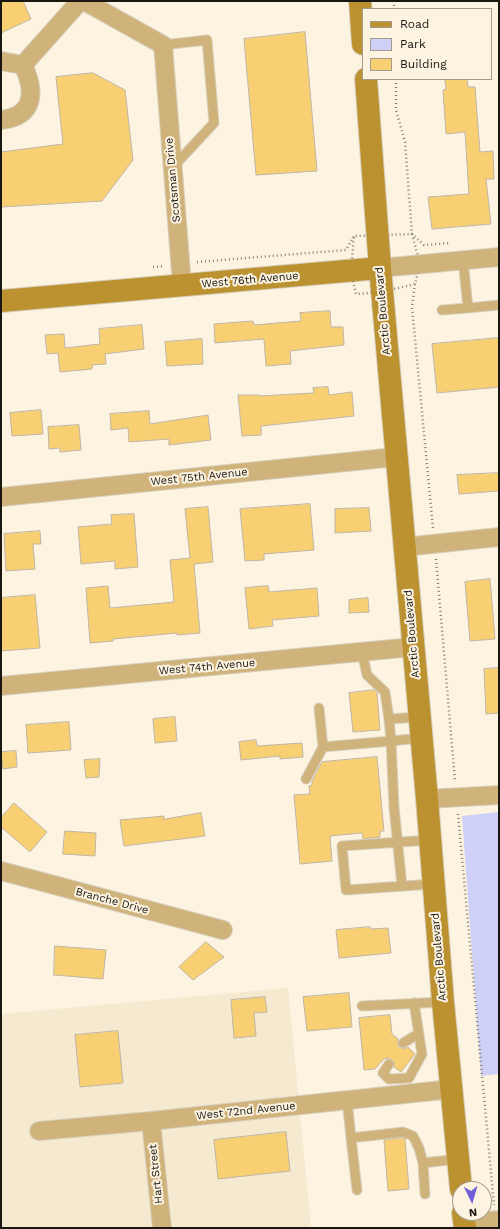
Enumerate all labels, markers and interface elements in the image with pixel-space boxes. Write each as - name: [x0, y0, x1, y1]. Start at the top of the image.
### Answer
- legend: [362, 8, 492, 80]
- text: Road: [400, 17, 429, 31]
- text: Park: [400, 37, 426, 51]
- text: Building: [400, 57, 447, 71]
- street label: Scotsman Drive: [163, 137, 183, 223]
- street label: Arctic Boulevard: [373, 266, 393, 356]
- street label: West 76th Avenue: [201, 269, 299, 291]
- street label: West 75th Avenue: [150, 465, 248, 489]
- street label: Arctic Boulevard: [402, 589, 422, 679]
- street label: West 74th Avenue: [158, 656, 256, 678]
- street label: Branche Drive: [74, 885, 150, 917]
- street label: Arctic Boulevard: [429, 912, 449, 1002]
- street label: West 72nd Avenue: [196, 1099, 296, 1123]
- street label: Hart Street: [146, 1144, 166, 1204]
- north arrow: [452, 1181, 492, 1221]
- text: N: [468, 1206, 478, 1219]

